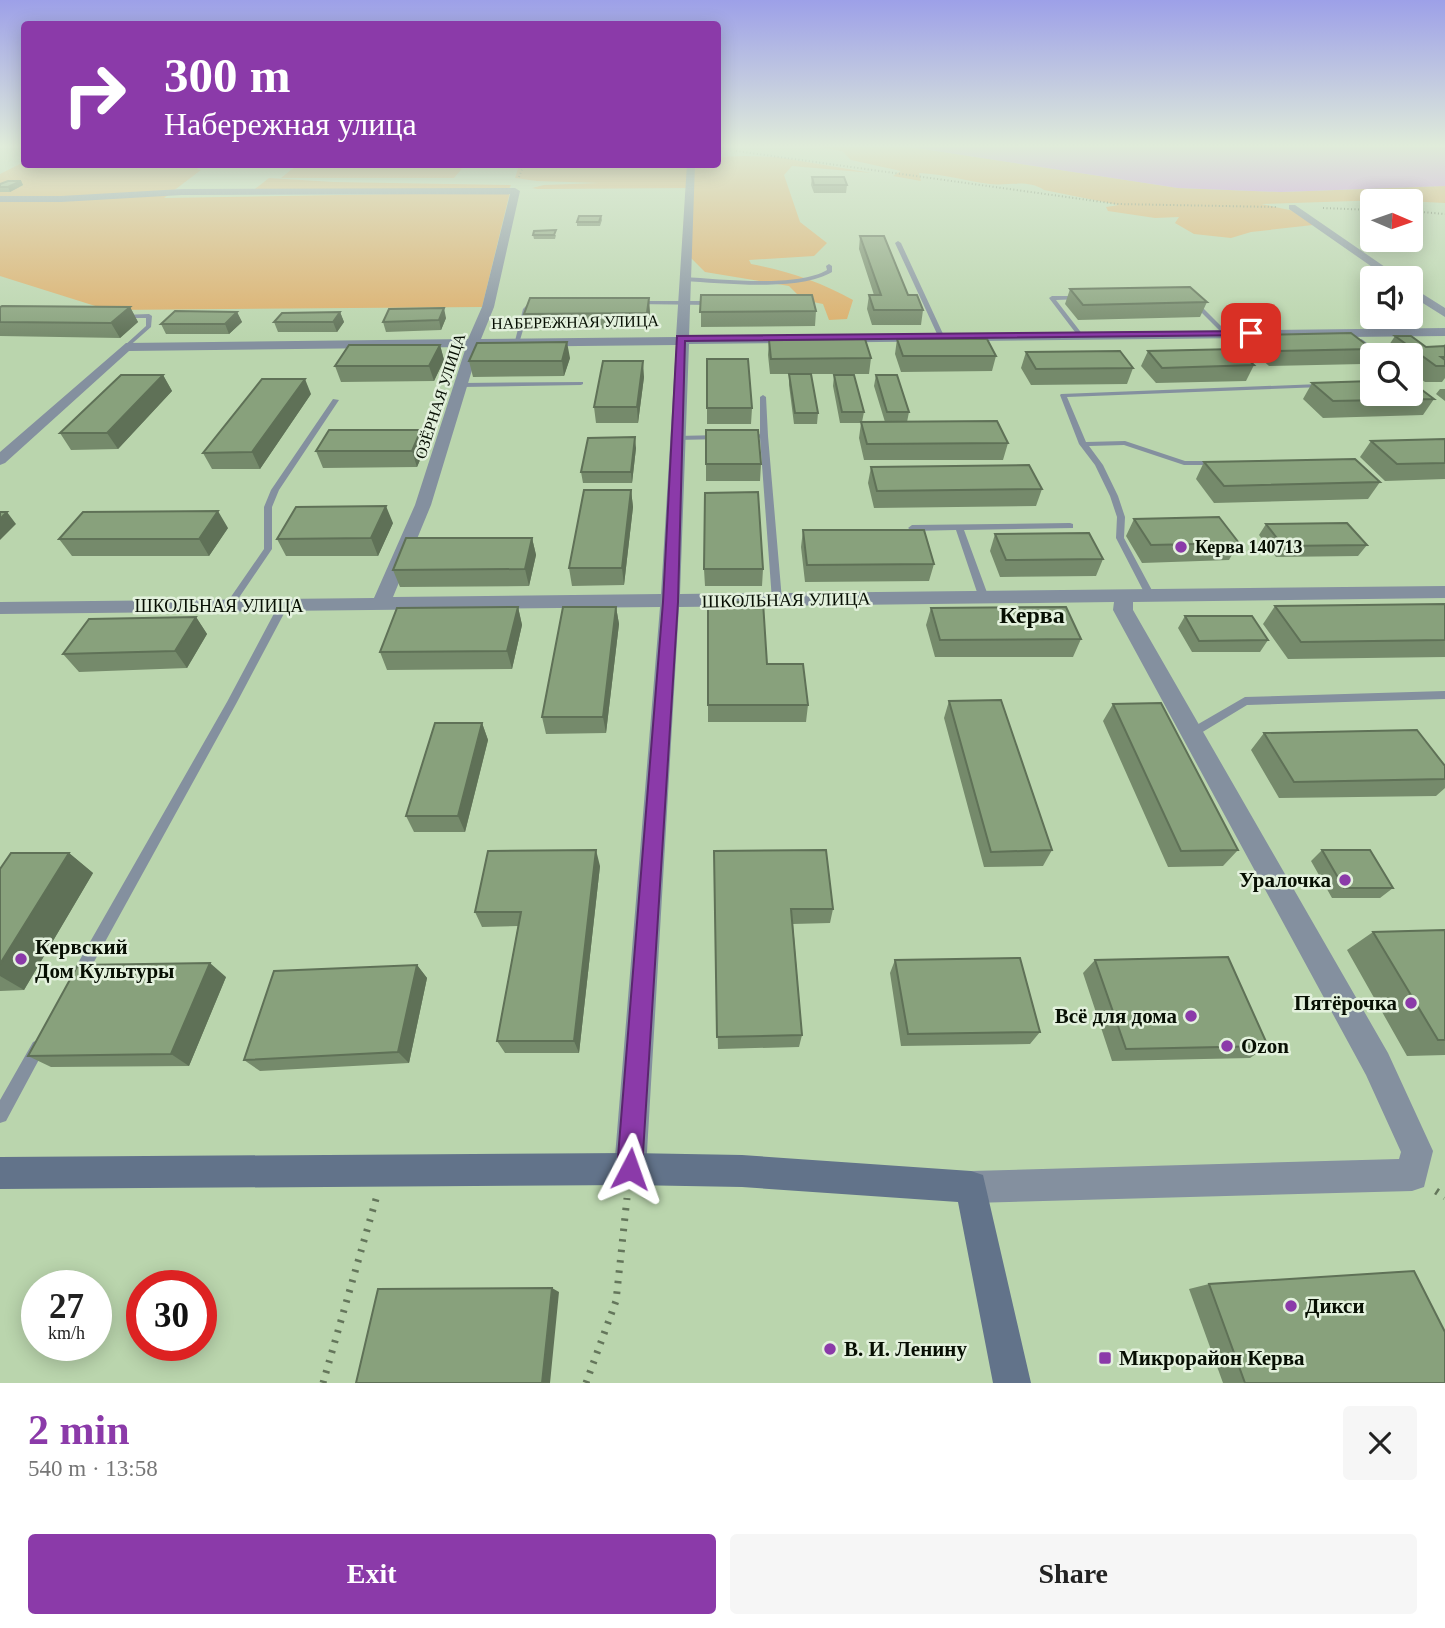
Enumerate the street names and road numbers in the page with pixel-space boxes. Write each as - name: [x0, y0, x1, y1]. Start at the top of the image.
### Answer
- street label: НАБЕРЕЖНАЯ УЛИЦА: [491, 312, 660, 333]
- street label: ОЗЁРНАЯ УЛИЦА: [412, 331, 469, 461]
- street label: ШКОЛЬНАЯ УЛИЦА: [701, 589, 871, 611]
- street label: ШКОЛЬНАЯ УЛИЦА: [135, 596, 303, 616]

